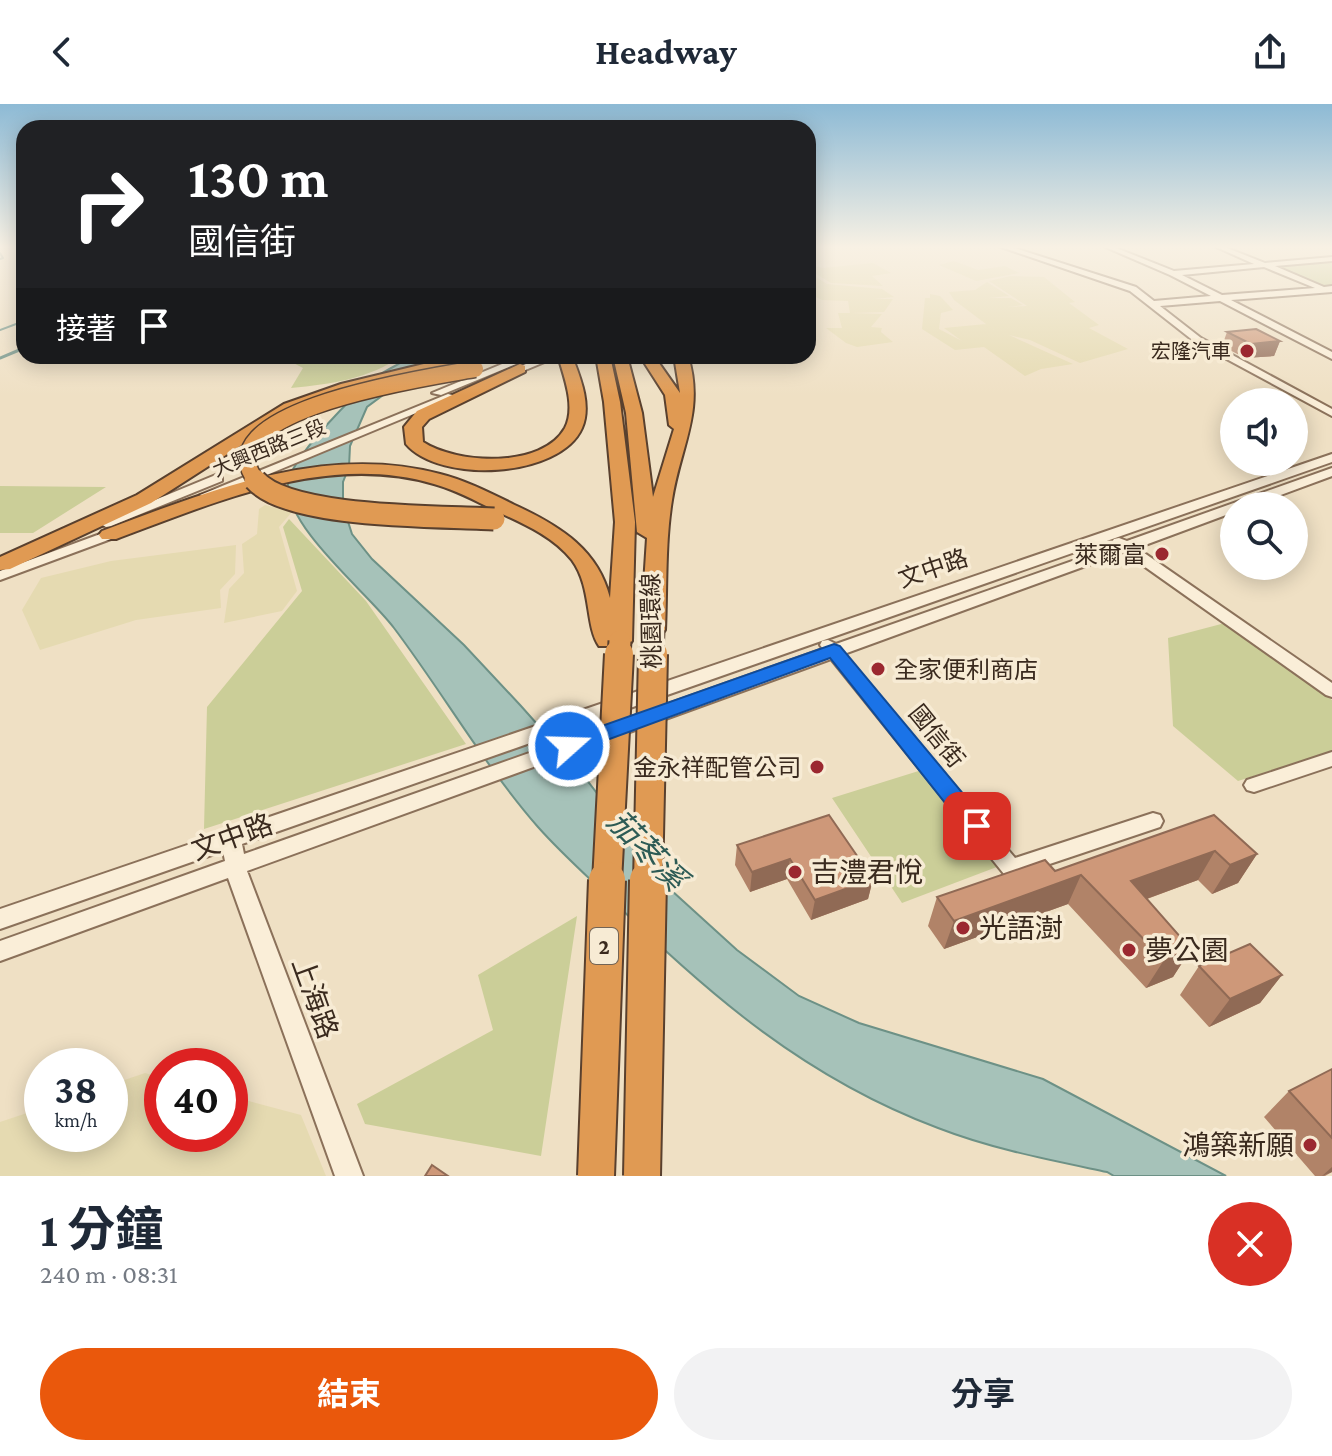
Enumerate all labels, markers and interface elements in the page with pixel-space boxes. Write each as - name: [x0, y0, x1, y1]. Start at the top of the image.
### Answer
- icon: back: [40, 30, 84, 74]
- icon: share: [1248, 30, 1292, 74]
- text: Headway: [595, 32, 737, 72]
- text: 130 m: [188, 147, 329, 209]
- icon: right: [56, 152, 160, 256]
- text: 國信街: [188, 222, 296, 262]
- icon: arrive: [132, 304, 176, 348]
- text: 接著: [56, 312, 116, 345]
- place label: 宏隆汽車: [1151, 340, 1231, 362]
- marker: 宏隆汽車: [1238, 342, 1256, 360]
- map controls: [1220, 388, 1308, 580]
- button: sound: [1220, 388, 1308, 476]
- street label: 大興西路三段: [209, 415, 329, 481]
- button: search: [1220, 492, 1308, 580]
- place label: 萊爾富: [1074, 541, 1146, 568]
- street label: 文中路: [895, 544, 971, 592]
- marker: 萊爾富: [1153, 545, 1171, 563]
- street label: 桃園環線: [637, 573, 665, 669]
- place label: 全家便利商店: [894, 656, 1038, 683]
- marker: 全家便利商店: [869, 660, 887, 678]
- street label: 國信街: [904, 700, 970, 772]
- position arrow: [527, 704, 611, 788]
- place label: 金永祥配管公司: [633, 754, 801, 781]
- marker: 金永祥配管公司: [808, 758, 826, 776]
- pin: [943, 792, 1011, 860]
- water label: 茄苳溪: [601, 803, 696, 900]
- icon: arrive: [955, 804, 999, 848]
- street label: 文中路: [187, 808, 277, 866]
- place label: 吉澧君悅: [811, 857, 923, 888]
- marker: 吉澧君悅: [786, 863, 804, 881]
- place label: 光語澍: [979, 913, 1063, 944]
- marker: 光語澍: [954, 919, 972, 937]
- road number: 2: [590, 928, 618, 964]
- place label: 夢公園: [1145, 935, 1229, 966]
- marker: 夢公園: [1120, 941, 1138, 959]
- street label: 上海路: [286, 953, 344, 1043]
- speed limit sign: 40: [144, 1048, 248, 1152]
- text: 38: [55, 1067, 97, 1112]
- text: km/h: [54, 1109, 98, 1131]
- place label: 鴻築新願: [1182, 1130, 1294, 1161]
- marker: 鴻築新願: [1301, 1136, 1319, 1154]
- button: close: [1208, 1202, 1292, 1286]
- text: 1 分鐘: [40, 1203, 163, 1256]
- text: 240 m · 08:31: [40, 1260, 178, 1289]
- button: 結束: [40, 1348, 658, 1440]
- button: 分享: [674, 1348, 1292, 1440]

